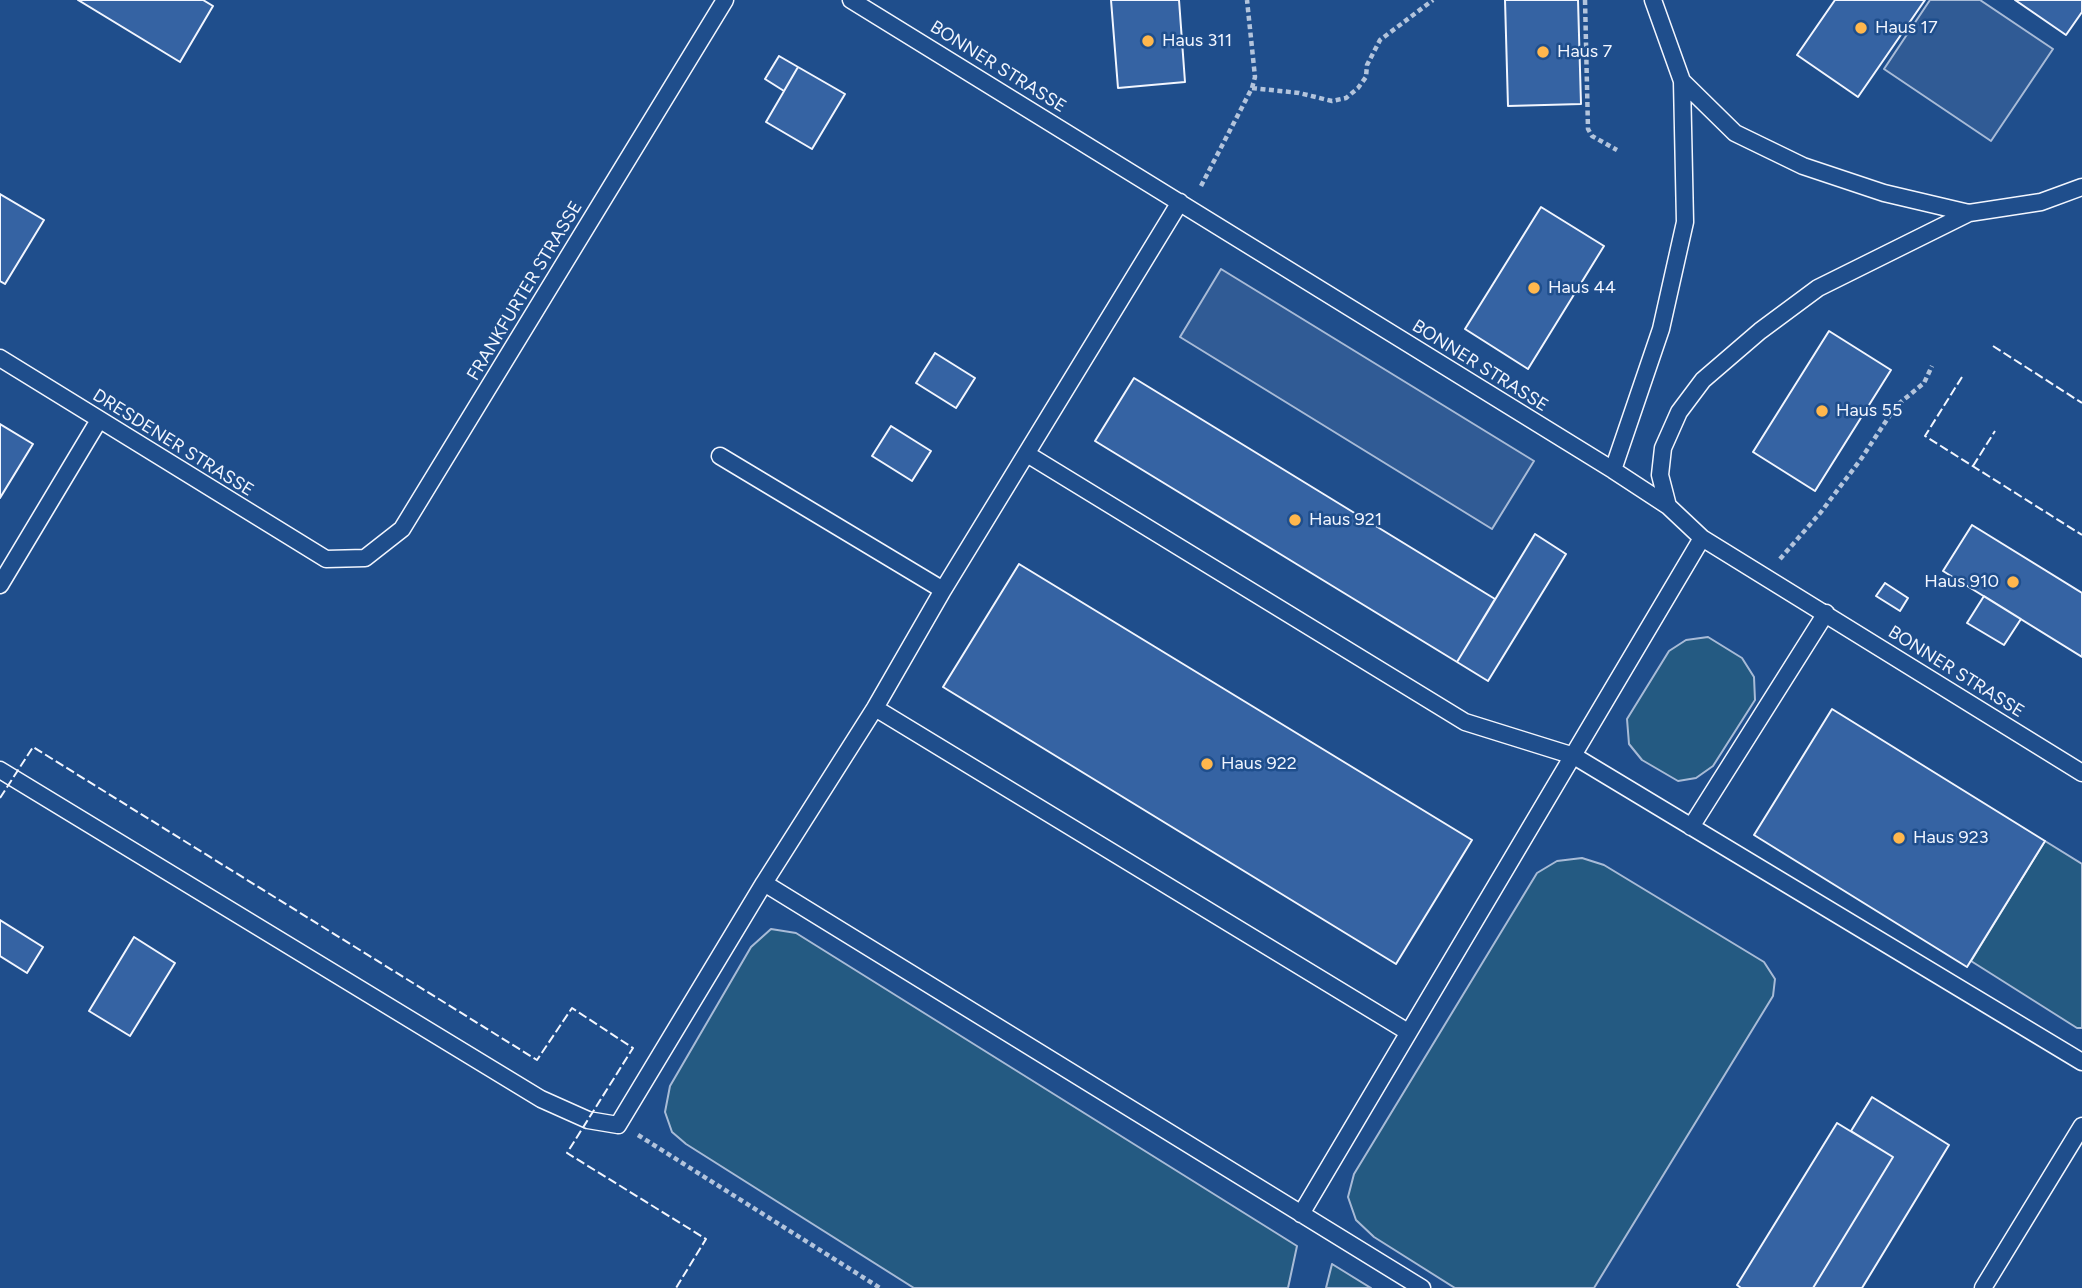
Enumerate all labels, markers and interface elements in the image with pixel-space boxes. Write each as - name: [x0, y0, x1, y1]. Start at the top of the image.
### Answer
- street label: BONNER STRASSE: [926, 16, 1070, 118]
- place label: Haus 17: [1875, 17, 1938, 39]
- marker: Haus 17: [1853, 20, 1869, 36]
- place label: Haus 311: [1162, 30, 1232, 52]
- marker: Haus 311: [1140, 33, 1156, 49]
- place label: Haus 7: [1557, 41, 1612, 63]
- marker: Haus 7: [1535, 44, 1551, 60]
- street label: FRANKFURTER STRASSE: [463, 197, 587, 385]
- place label: Haus 44: [1548, 277, 1616, 299]
- marker: Haus 44: [1526, 280, 1542, 296]
- street label: BONNER STRASSE: [1408, 315, 1552, 417]
- street label: DRESDENER STRASSE: [88, 385, 258, 501]
- place label: Haus 55: [1836, 400, 1902, 422]
- marker: Haus 55: [1814, 403, 1830, 419]
- place label: Haus 921: [1309, 509, 1382, 531]
- marker: Haus 921: [1287, 512, 1303, 528]
- place label: Haus 910: [1924, 571, 1999, 593]
- marker: Haus 910: [2005, 574, 2021, 590]
- street label: BONNER STRASSE: [1884, 621, 2028, 723]
- place label: Haus 922: [1221, 753, 1297, 775]
- marker: Haus 922: [1199, 756, 1215, 772]
- place label: Haus 923: [1913, 827, 1989, 849]
- marker: Haus 923: [1891, 830, 1907, 846]

